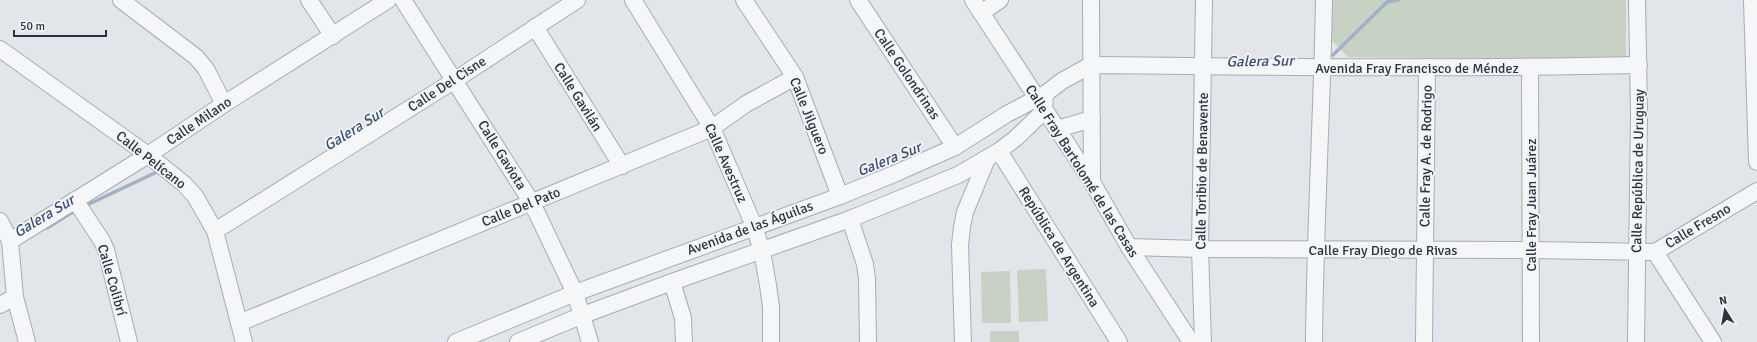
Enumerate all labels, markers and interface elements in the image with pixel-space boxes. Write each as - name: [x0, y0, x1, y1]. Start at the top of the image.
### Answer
- scale bar: [14, 12, 106, 38]
- text: 50 m: [20, 19, 45, 34]
- street label: Calle Golondrinas: [870, 25, 944, 123]
- water label: Galera Sur: [1226, 51, 1296, 71]
- street label: Calle Del Cisne: [405, 52, 489, 116]
- street label: Calle Gavilán: [550, 59, 606, 135]
- street label: Avenida Fray Francisco de Méndez: [1315, 60, 1519, 77]
- street label: Calle Jilguero: [786, 75, 832, 157]
- street label: Calle Fray Bartolomé de las Casas: [1022, 82, 1142, 260]
- street label: Calle Fray A. de Rodrigo: [1416, 85, 1436, 227]
- street label: Calle República de Uruguay: [1628, 88, 1648, 253]
- street label: Calle Toribio de Benavente: [1192, 92, 1212, 250]
- street label: Calle Milano: [163, 93, 235, 149]
- water label: Galera Sur: [321, 102, 389, 154]
- street label: Calle Gaviota: [474, 117, 530, 193]
- street label: Calle Avestruz: [701, 121, 751, 205]
- street label: Calle Pelícano: [112, 127, 190, 193]
- water label: Galera Sur: [854, 137, 926, 180]
- street label: Calle Fray Juan Juárez: [1523, 139, 1540, 271]
- street label: Calle Del Pato: [479, 183, 563, 231]
- street label: República de Argentina: [1015, 184, 1103, 310]
- water label: Galera Sur: [10, 190, 80, 241]
- street label: Avenida de las Águilas: [685, 197, 815, 259]
- street label: Calle Fresno: [1662, 200, 1734, 252]
- street label: Calle Colibrí: [94, 242, 130, 318]
- street label: Calle Fray Diego de Rivas: [1309, 242, 1457, 259]
- north arrow: [1705, 290, 1745, 330]
- text: N: [1718, 294, 1728, 308]

